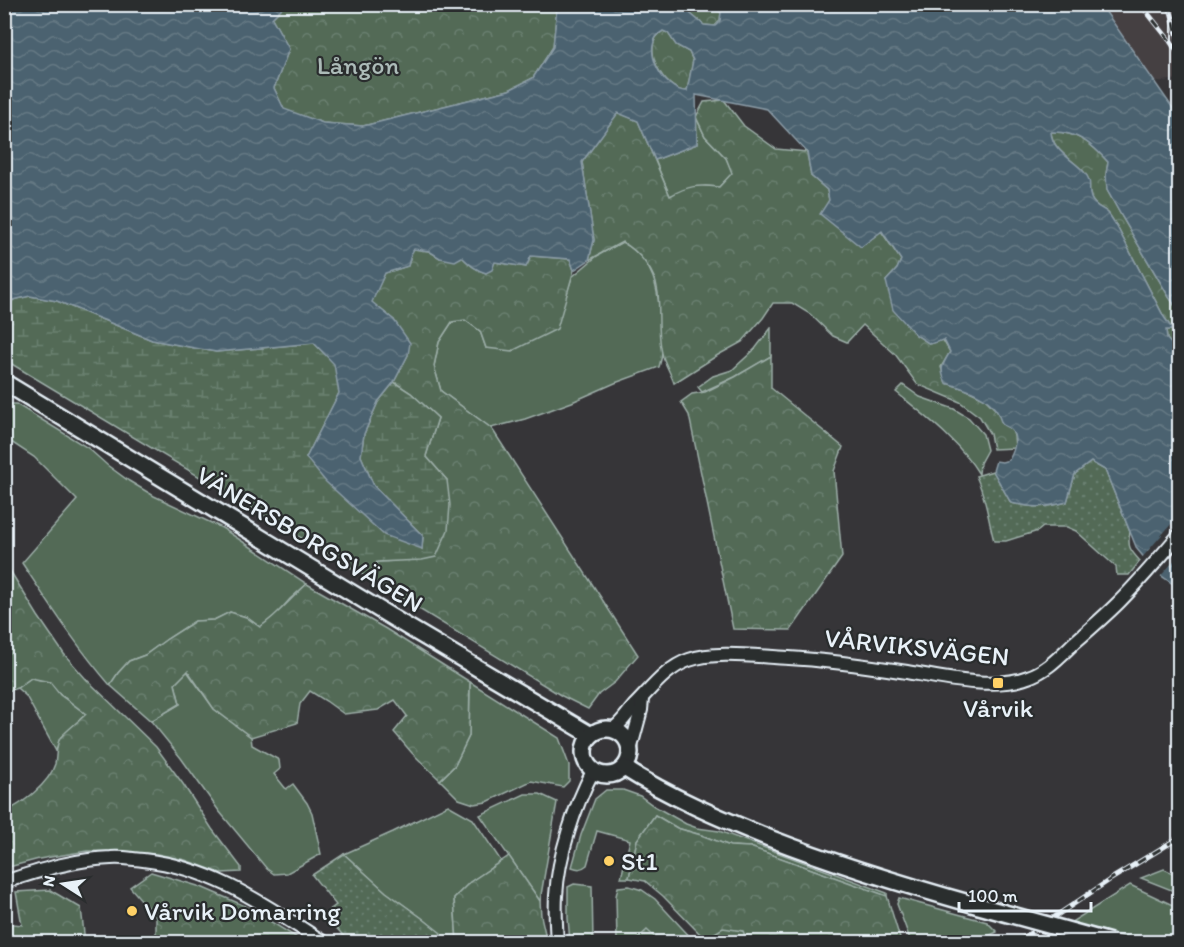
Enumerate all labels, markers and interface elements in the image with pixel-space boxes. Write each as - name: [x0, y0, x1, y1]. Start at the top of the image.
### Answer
- park label: Långön: [317, 49, 400, 81]
- street label: VÄNERSBORGSVÄGEN: [191, 459, 429, 619]
- street label: VÅRVIKSVÄGEN: [823, 621, 1011, 673]
- marker: Vårvik: [991, 676, 1005, 690]
- place label: Vårvik: [963, 692, 1034, 724]
- place label: St1: [621, 845, 657, 877]
- north arrow: [33, 854, 93, 914]
- marker: St1: [602, 854, 616, 868]
- text: N: [38, 874, 59, 888]
- scale bar: [959, 875, 1091, 913]
- text: 100 m: [968, 885, 1018, 907]
- place label: Vårvik Domarring: [144, 895, 341, 927]
- marker: Vårvik Domarring: [125, 904, 139, 918]

